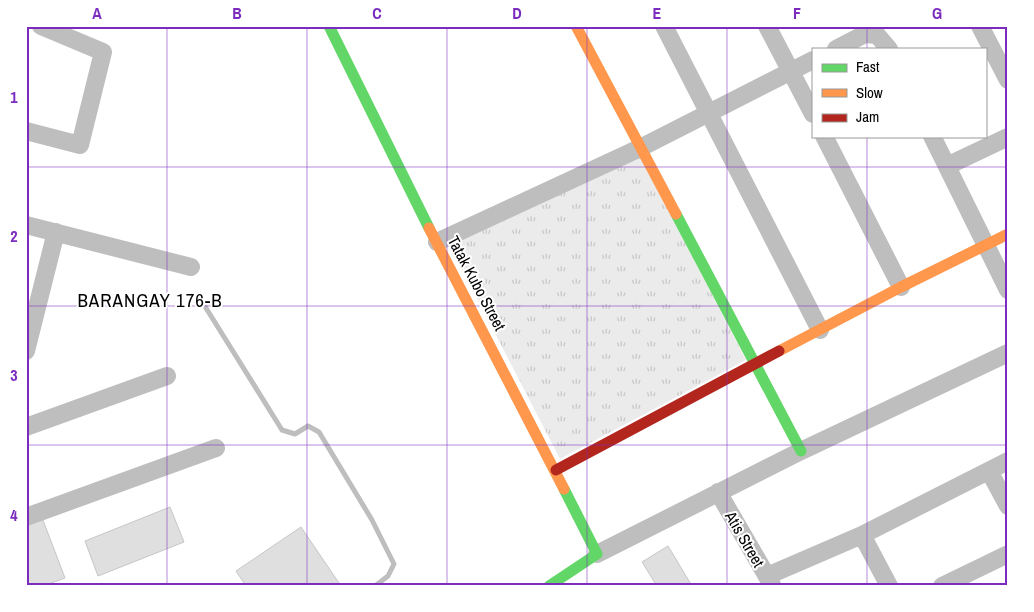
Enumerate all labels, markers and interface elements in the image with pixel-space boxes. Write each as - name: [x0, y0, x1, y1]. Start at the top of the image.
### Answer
- text: A: [92, 2, 102, 24]
- text: B: [232, 2, 242, 24]
- text: C: [372, 2, 382, 24]
- text: D: [512, 2, 522, 24]
- text: E: [653, 2, 662, 24]
- text: F: [793, 2, 801, 24]
- text: G: [932, 2, 942, 24]
- legend: [812, 48, 986, 138]
- text: Fast: [856, 56, 880, 77]
- text: Slow: [856, 82, 883, 103]
- text: 1: [10, 86, 18, 108]
- text: Jam: [856, 106, 879, 127]
- text: 2: [10, 225, 18, 247]
- street label: Tatak Kubo Street: [443, 232, 511, 335]
- district label: BARANGAY 176-B: [77, 287, 223, 313]
- text: 3: [10, 364, 18, 386]
- text: 4: [10, 504, 18, 526]
- street label: Atis Street: [720, 506, 770, 571]

